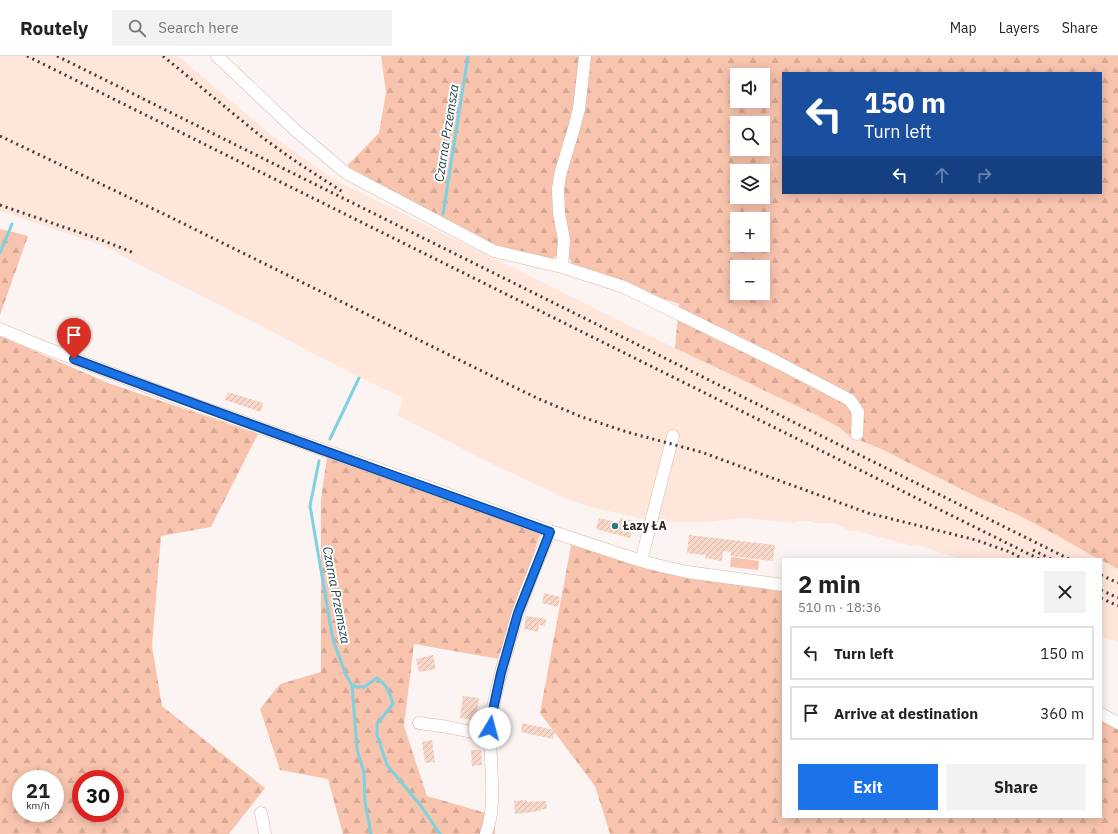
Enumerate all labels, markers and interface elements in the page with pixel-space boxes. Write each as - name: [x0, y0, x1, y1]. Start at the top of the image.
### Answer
- search box: [112, 10, 392, 46]
- text: Routely: [20, 16, 88, 40]
- icon: search: [126, 17, 148, 39]
- text: Search here: [158, 18, 239, 37]
- text: Map: [950, 19, 977, 37]
- text: Layers: [999, 19, 1040, 37]
- text: Share: [1062, 19, 1098, 37]
- map controls: [730, 68, 770, 300]
- button: sound: [730, 68, 770, 108]
- water label: Czarna Przemsza: [430, 83, 463, 183]
- text: 150 m: [864, 84, 946, 121]
- icon: left: [798, 88, 850, 140]
- button: search: [730, 116, 770, 156]
- text: Turn left: [864, 120, 932, 143]
- button: layers: [730, 164, 770, 204]
- icon: left: [889, 164, 911, 186]
- icon: ahead: [931, 164, 953, 186]
- icon: right: [973, 164, 995, 186]
- button: +: [730, 212, 770, 252]
- button: −: [730, 260, 770, 300]
- pin: [57, 318, 91, 359]
- icon: arrive: [63, 324, 85, 346]
- place label: Łazy ŁA: [622, 518, 667, 533]
- marker: Łazy ŁA: [610, 521, 620, 531]
- water label: Czarna Przemsza: [319, 545, 354, 645]
- text: 2 min: [798, 568, 861, 600]
- button: close: [1044, 571, 1086, 613]
- text: 510 m · 18:36: [798, 599, 881, 616]
- icon: left: [800, 642, 822, 664]
- text: Turn left: [834, 644, 894, 663]
- text: 150 m: [1040, 644, 1084, 663]
- icon: arrive: [800, 702, 822, 724]
- text: Arrive at destination: [834, 704, 978, 723]
- text: 360 m: [1040, 704, 1084, 723]
- position arrow: [469, 707, 511, 749]
- button: Exit: [798, 764, 938, 810]
- button: Share: [946, 764, 1086, 810]
- speed limit sign: 30: [72, 770, 124, 822]
- text: 21: [26, 777, 50, 804]
- text: km/h: [26, 799, 50, 812]

